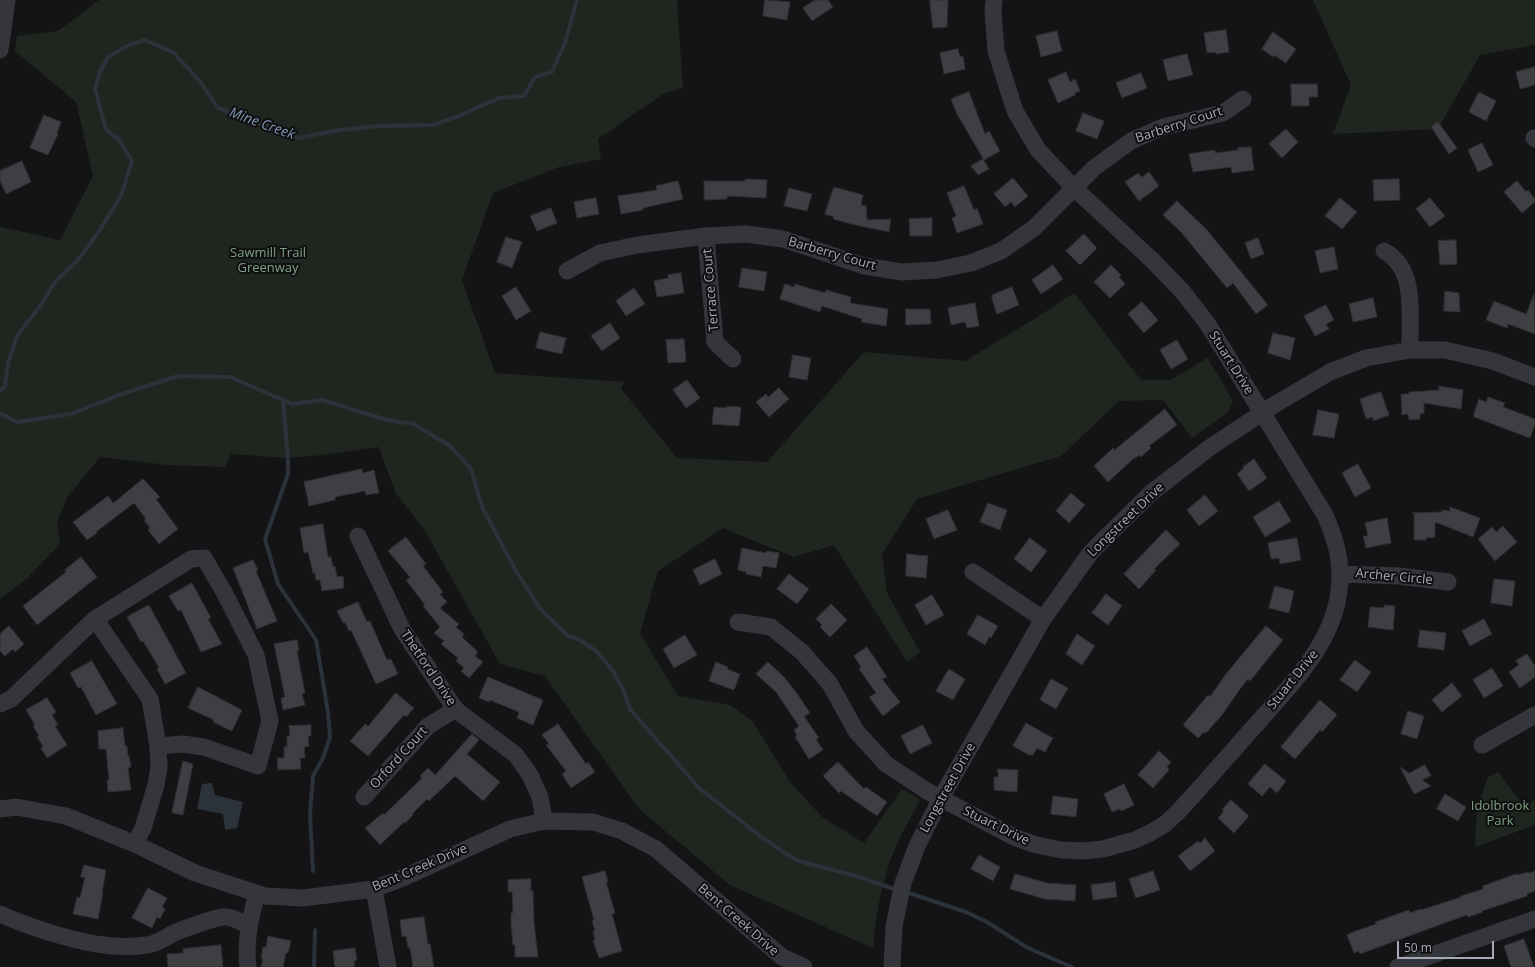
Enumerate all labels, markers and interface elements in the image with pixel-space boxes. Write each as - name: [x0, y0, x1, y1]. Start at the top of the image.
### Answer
- water label: Mine Creek: [227, 104, 297, 144]
- street label: Barberry Court: [1133, 104, 1225, 146]
- street label: Barberry Court: [786, 234, 878, 274]
- park label: Sawmill Trail Greenway: [230, 245, 306, 276]
- street label: Terrace Court: [700, 248, 722, 332]
- street label: Stuart Drive: [1205, 328, 1257, 398]
- street label: Longstreet Drive: [1085, 480, 1167, 560]
- street label: Archer Circle: [1355, 566, 1433, 588]
- street label: Thetford Drive: [397, 627, 459, 709]
- street label: Stuart Drive: [1264, 647, 1322, 713]
- street label: Orford Court: [367, 724, 431, 792]
- street label: Longstreet Drive: [917, 740, 979, 836]
- park label: Idolbrook Park: [1471, 798, 1529, 829]
- street label: Stuart Drive: [960, 803, 1032, 849]
- street label: Bent Creek Drive: [370, 841, 470, 895]
- street label: Bent Creek Drive: [694, 881, 782, 959]
- scale bar: [1399, 933, 1496, 959]
- text: 50 m: [1404, 939, 1432, 956]

